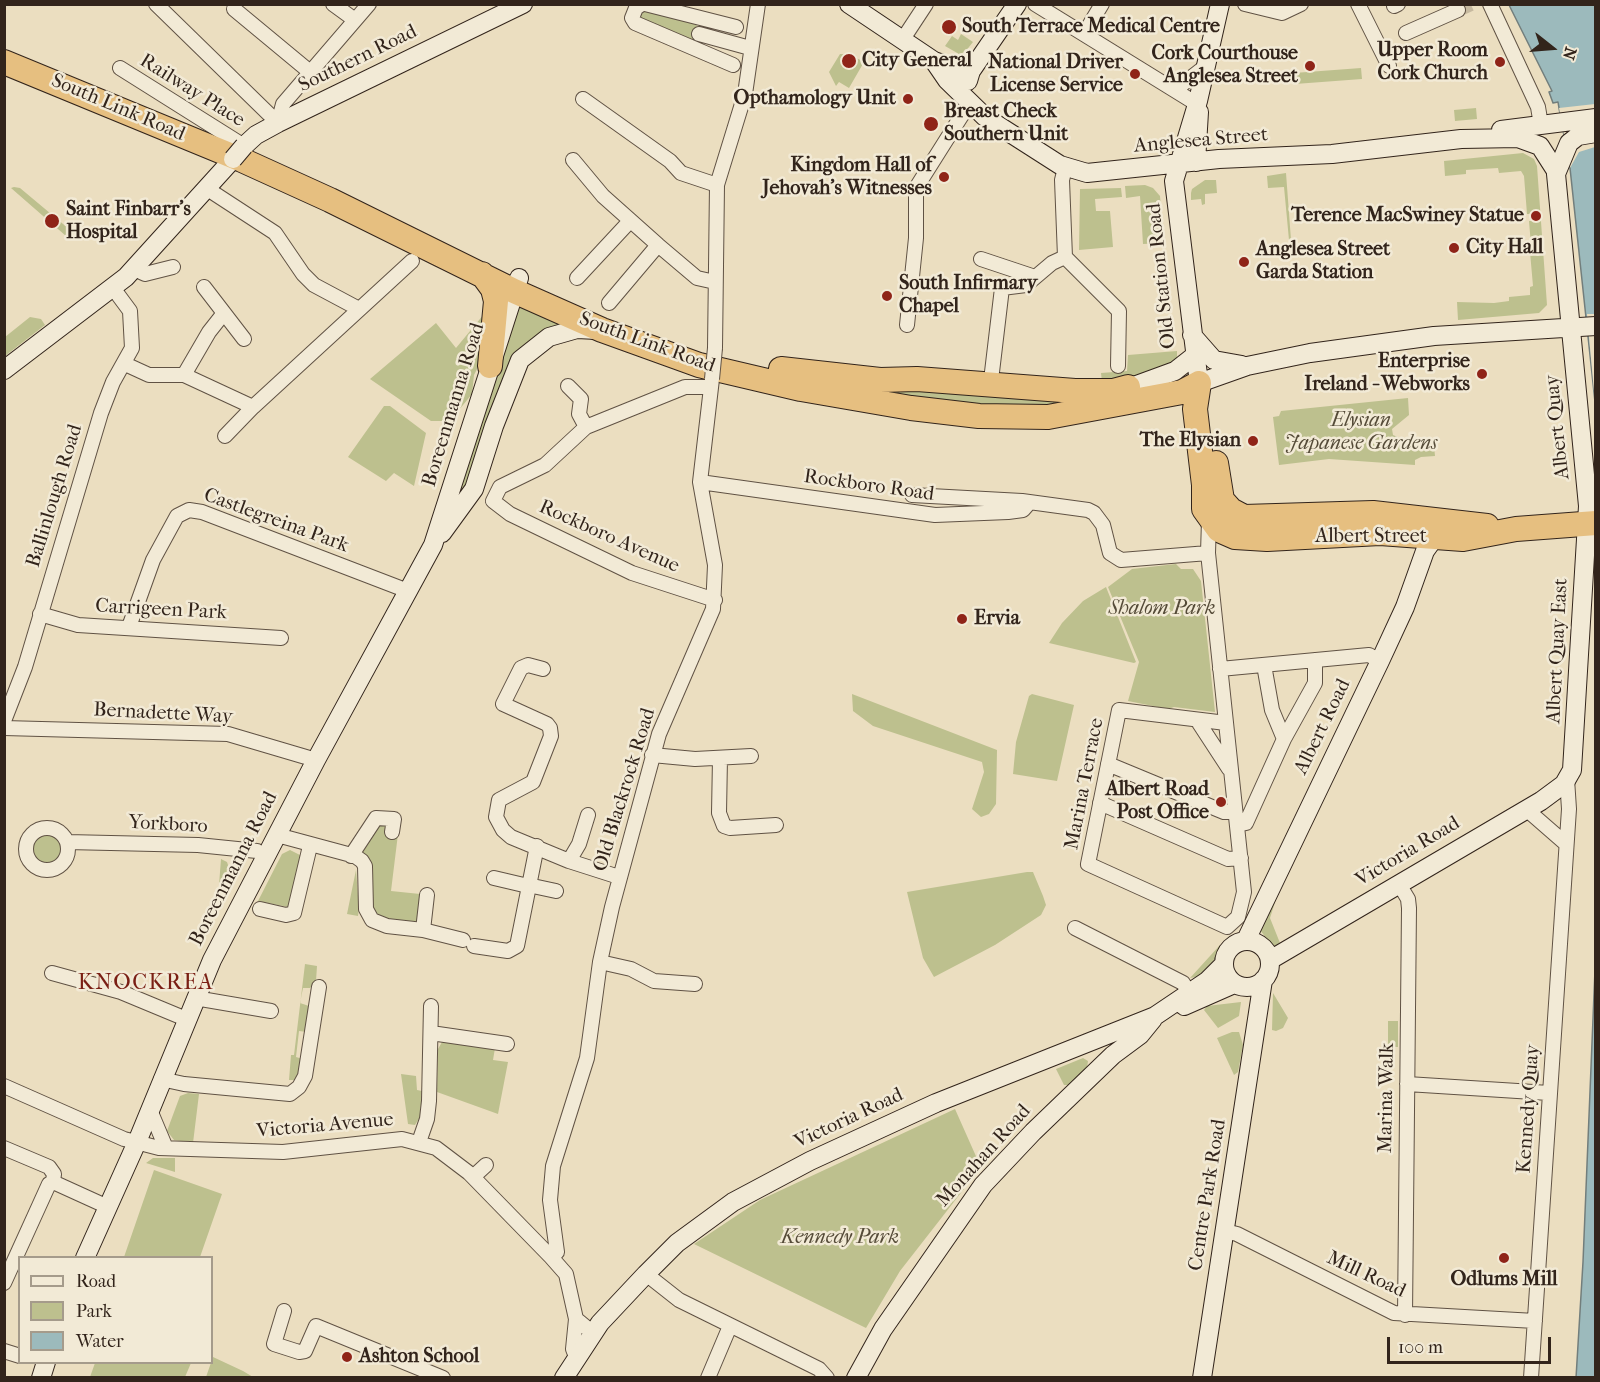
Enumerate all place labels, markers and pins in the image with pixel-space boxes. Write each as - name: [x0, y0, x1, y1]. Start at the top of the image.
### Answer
- place label: South Terrace Medical Centre: [962, 15, 1220, 39]
- marker: South Terrace Medical Centre: [940, 18, 958, 36]
- place label: Upper Room Cork Church: [1377, 39, 1488, 86]
- place label: Cork Courthouse Anglesea Street: [1151, 42, 1298, 89]
- place label: City General: [862, 49, 972, 73]
- place label: National Driver License Service: [988, 51, 1123, 98]
- marker: City General: [840, 52, 858, 70]
- marker: Upper Room Cork Church: [1493, 55, 1507, 69]
- marker: Cork Courthouse Anglesea Street: [1303, 59, 1317, 73]
- marker: National Driver License Service: [1128, 67, 1142, 81]
- place label: Opthamology Unit: [734, 87, 896, 111]
- marker: Opthamology Unit: [901, 92, 915, 106]
- place label: Breast Check Southern Unit: [944, 100, 1068, 147]
- marker: Breast Check Southern Unit: [922, 115, 940, 133]
- place label: Kingdom Hall of Jehovah's Witnesses: [762, 154, 932, 201]
- marker: Kingdom Hall of Jehovah's Witnesses: [937, 170, 951, 184]
- place label: Saint Finbarr's Hospital: [66, 198, 191, 245]
- place label: Terence MacSwiney Statue: [1291, 204, 1524, 228]
- marker: Terence MacSwiney Statue: [1529, 209, 1543, 223]
- marker: Saint Finbarr's Hospital: [43, 212, 61, 230]
- place label: City Hall: [1466, 236, 1543, 260]
- place label: Anglesea Street Garda Station: [1256, 238, 1390, 285]
- marker: City Hall: [1447, 241, 1461, 255]
- marker: Anglesea Street Garda Station: [1237, 255, 1251, 269]
- place label: South Infirmary Chapel: [899, 272, 1037, 319]
- marker: South Infirmary Chapel: [880, 289, 894, 303]
- place label: Enterprise Ireland - Webworks: [1304, 350, 1470, 397]
- marker: Enterprise Ireland - Webworks: [1475, 367, 1489, 381]
- place label: The Elysian: [1140, 429, 1241, 453]
- marker: The Elysian: [1246, 434, 1260, 448]
- place label: Ervia: [974, 607, 1020, 631]
- marker: Ervia: [955, 612, 969, 626]
- place label: Albert Road Post Office: [1106, 778, 1209, 825]
- marker: Albert Road Post Office: [1214, 795, 1228, 809]
- marker: Odlums Mill: [1497, 1251, 1511, 1265]
- place label: Odlums Mill: [1450, 1268, 1558, 1292]
- place label: Ashton School: [359, 1345, 479, 1369]
- marker: Ashton School: [340, 1350, 354, 1364]

